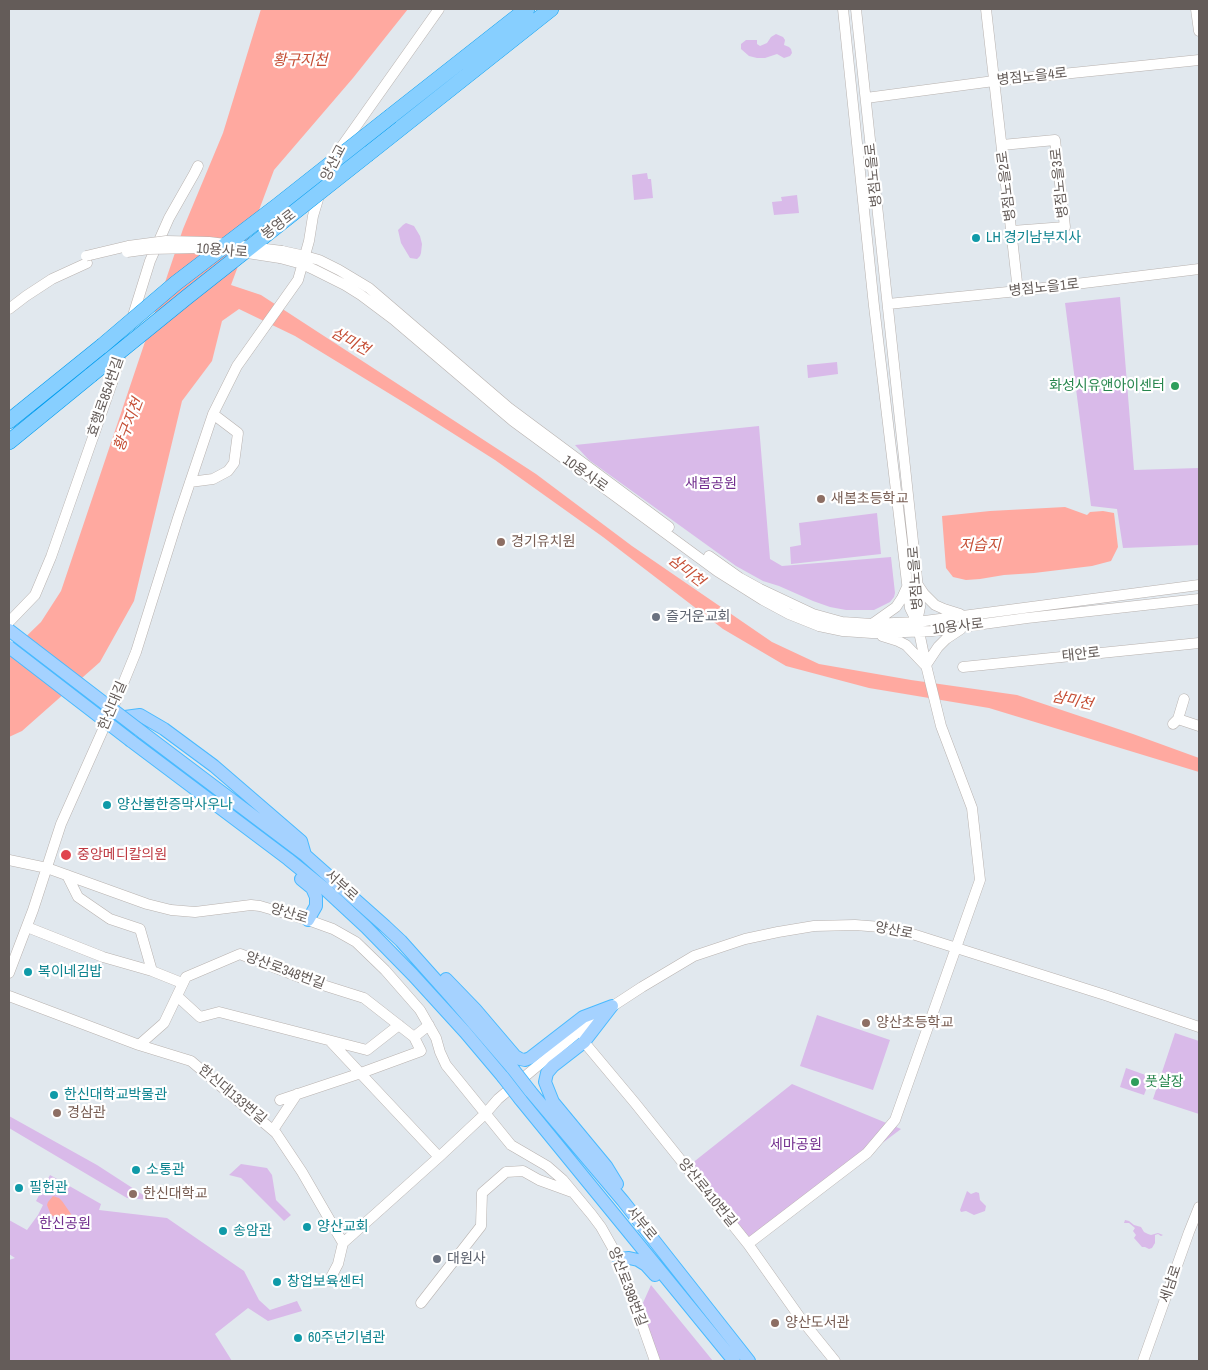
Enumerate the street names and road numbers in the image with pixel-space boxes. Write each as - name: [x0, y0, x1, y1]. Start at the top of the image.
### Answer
- street label: 병점노을4로: [996, 65, 1068, 89]
- street label: 양산교: [318, 142, 350, 184]
- street label: 병점노을로: [862, 142, 886, 208]
- street label: 병점노을3로: [1048, 147, 1072, 219]
- street label: 병점노을2로: [994, 150, 1020, 222]
- street label: 봉영로: [259, 206, 299, 244]
- street label: 10용사로: [196, 240, 248, 262]
- street label: 병점노을1로: [1008, 276, 1080, 300]
- street label: 효행로854번길: [84, 355, 128, 439]
- street label: 10용사로: [559, 452, 611, 496]
- street label: 병점노을로: [905, 545, 927, 611]
- street label: 10용사로: [931, 616, 985, 638]
- street label: 태안로: [1061, 645, 1101, 665]
- street label: 한신대길: [95, 679, 131, 733]
- street label: 서부로: [321, 867, 361, 905]
- street label: 양산로: [268, 900, 310, 928]
- street label: 양산로: [873, 919, 915, 943]
- street label: 양산로348번길: [243, 949, 327, 993]
- street label: 한신대133번길: [195, 1062, 269, 1128]
- street label: 양산로410번길: [674, 1155, 740, 1231]
- street label: 서부로: [622, 1204, 660, 1244]
- street label: 양산로398번길: [604, 1245, 650, 1329]
- street label: 세남로: [1157, 1263, 1185, 1305]

